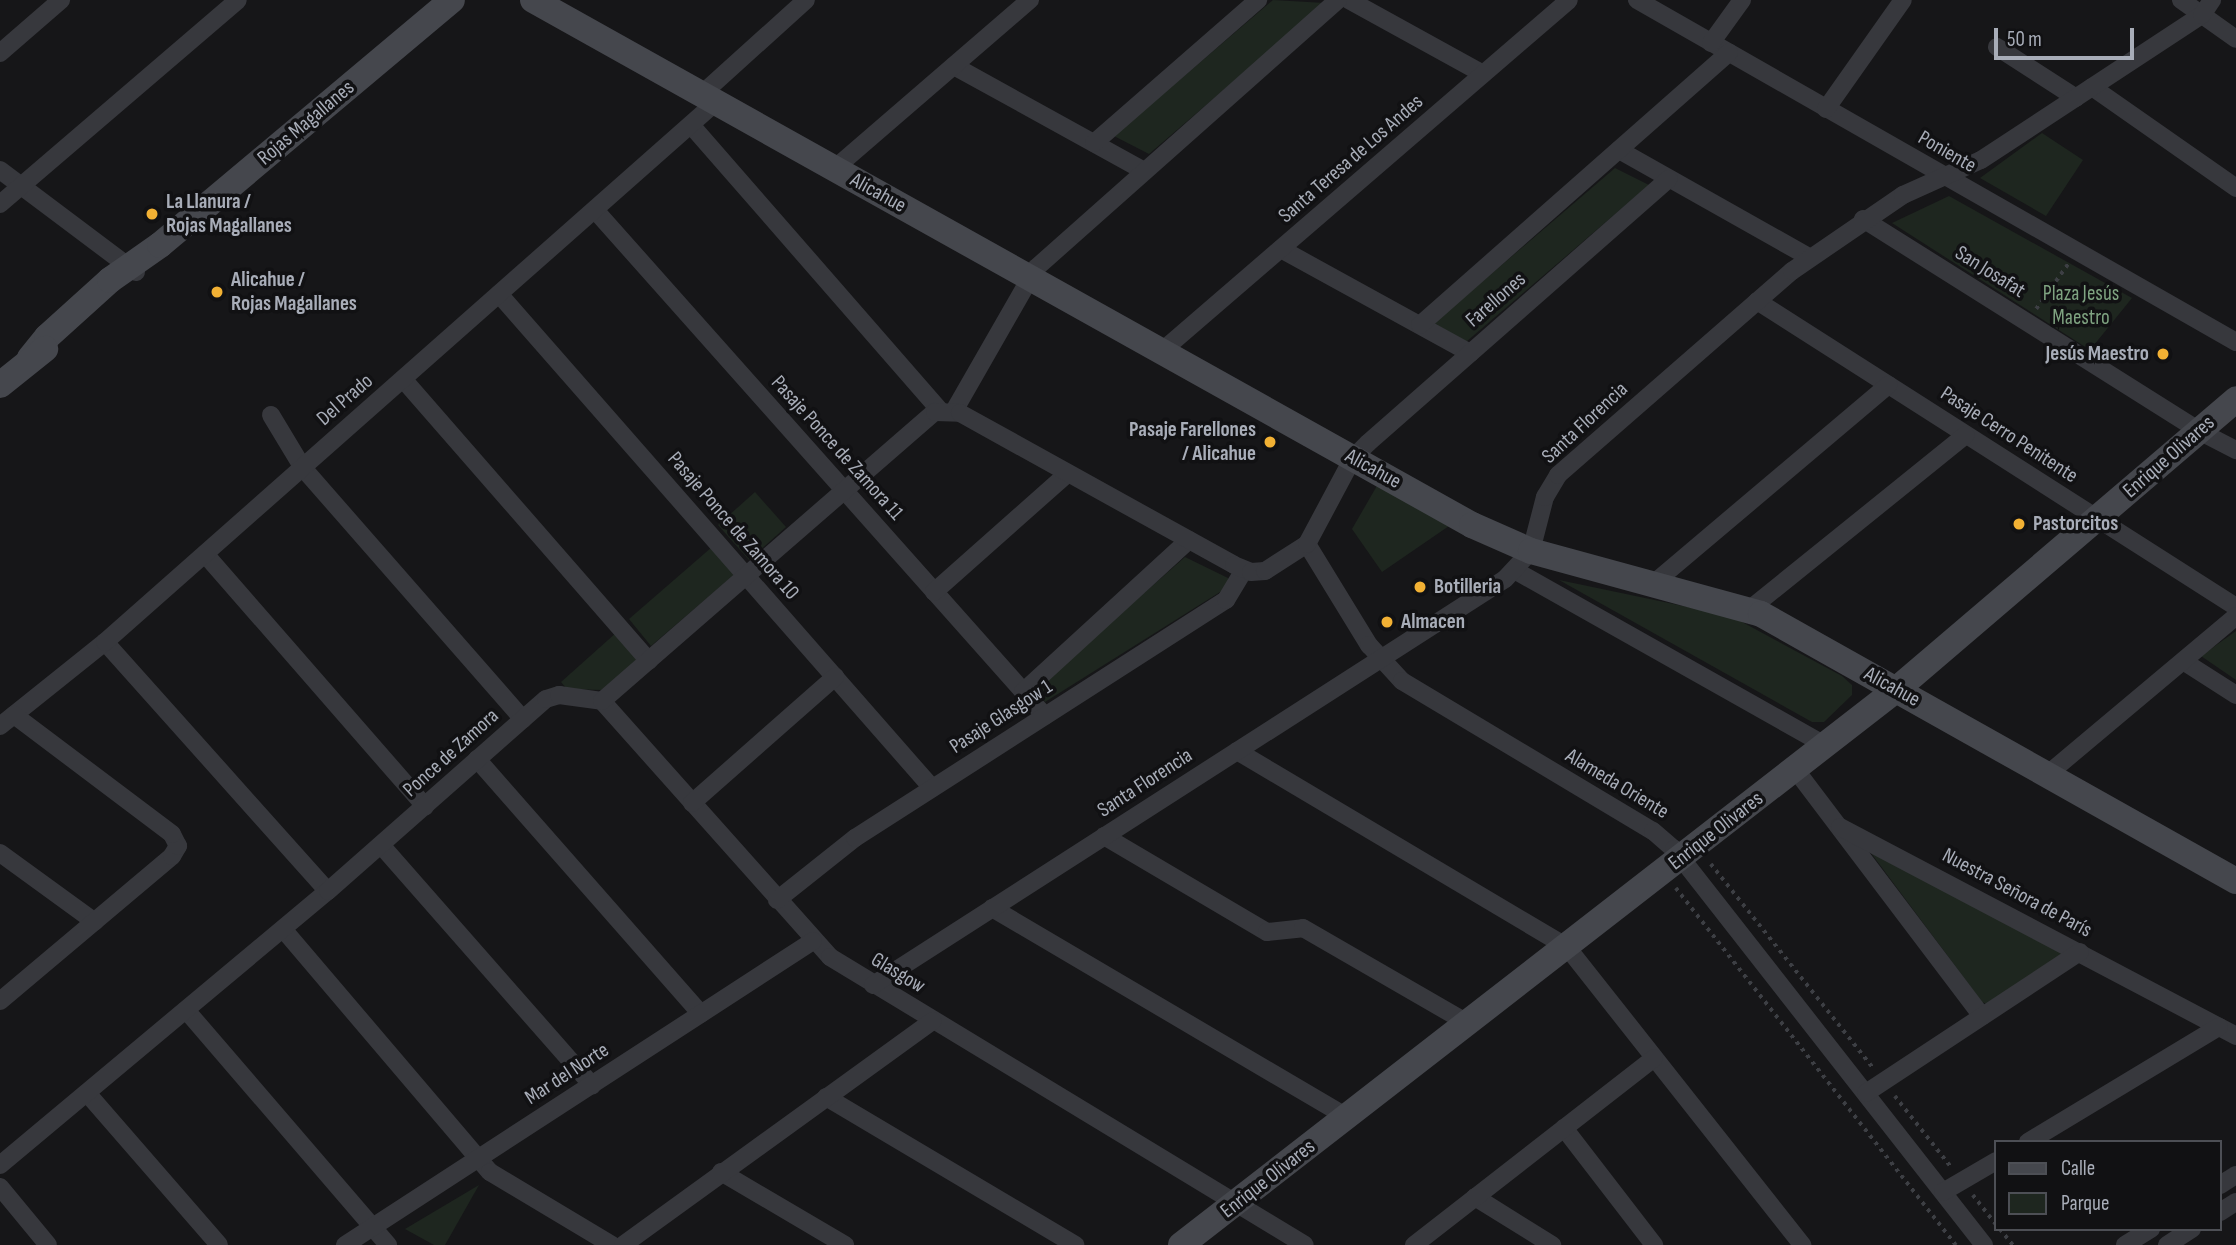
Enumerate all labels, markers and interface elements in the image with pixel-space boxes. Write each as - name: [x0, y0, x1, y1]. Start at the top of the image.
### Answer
- scale bar: [1998, 14, 2138, 58]
- text: 50 m: [2007, 27, 2042, 52]
- street label: Rojas Magallanes: [253, 75, 359, 171]
- street label: Santa Teresa de Los Andes: [1274, 89, 1428, 229]
- street label: Poniente: [1914, 125, 1980, 179]
- street label: Alicahue: [846, 167, 910, 219]
- place label: La Llanura / Rojas Magallanes: [166, 189, 292, 239]
- marker: La Llanura / Rojas Magallanes: [144, 206, 160, 222]
- street label: San Josafat: [1950, 241, 2030, 303]
- place label: Alicahue / Rojas Magallanes: [231, 267, 357, 317]
- street label: Farellones: [1461, 267, 1531, 333]
- park label: Plaza Jesús Maestro: [2043, 281, 2119, 331]
- marker: Alicahue / Rojas Magallanes: [209, 284, 225, 300]
- place label: Jesús Maestro: [2046, 341, 2149, 367]
- marker: Jesús Maestro: [2155, 346, 2171, 362]
- street label: Del Prado: [312, 369, 378, 431]
- street label: Pasaje Ponce de Zamora 11: [766, 371, 908, 525]
- street label: Santa Florencia: [1537, 377, 1633, 469]
- street label: Pasaje Cerro Penitente: [1936, 381, 2082, 489]
- street label: Enrique Olivares: [2118, 410, 2220, 504]
- place label: Pasaje Farellones / Alicahue: [1129, 417, 1256, 467]
- marker: Pasaje Farellones / Alicahue: [1262, 434, 1278, 450]
- street label: Alicahue: [1341, 443, 1405, 495]
- street label: Pasaje Ponce de Zamora 10: [662, 447, 804, 605]
- place label: Pastorcitos: [2033, 511, 2118, 537]
- marker: Pastorcitos: [2011, 516, 2027, 532]
- place label: Botilleria: [1434, 574, 1501, 600]
- marker: Botilleria: [1412, 579, 1428, 595]
- place label: Almacen: [1401, 609, 1465, 635]
- marker: Almacen: [1379, 614, 1395, 630]
- street label: Alicahue: [1860, 661, 1924, 713]
- street label: Pasaje Glasgow 1: [945, 675, 1057, 759]
- street label: Ponce de Zamora: [398, 704, 504, 802]
- street label: Santa Florencia: [1093, 743, 1197, 823]
- street label: Alameda Oriente: [1561, 743, 1673, 825]
- street label: Enrique Olivares: [1664, 786, 1768, 876]
- street label: Nuestra Señora de París: [1938, 843, 2096, 943]
- street label: Glasgow: [866, 947, 930, 999]
- street label: Mar del Norte: [520, 1038, 614, 1110]
- street label: Enrique Olivares: [1216, 1134, 1320, 1224]
- legend: [1994, 1140, 2222, 1231]
- text: Calle: [2061, 1156, 2095, 1181]
- text: Parque: [2061, 1191, 2109, 1216]

